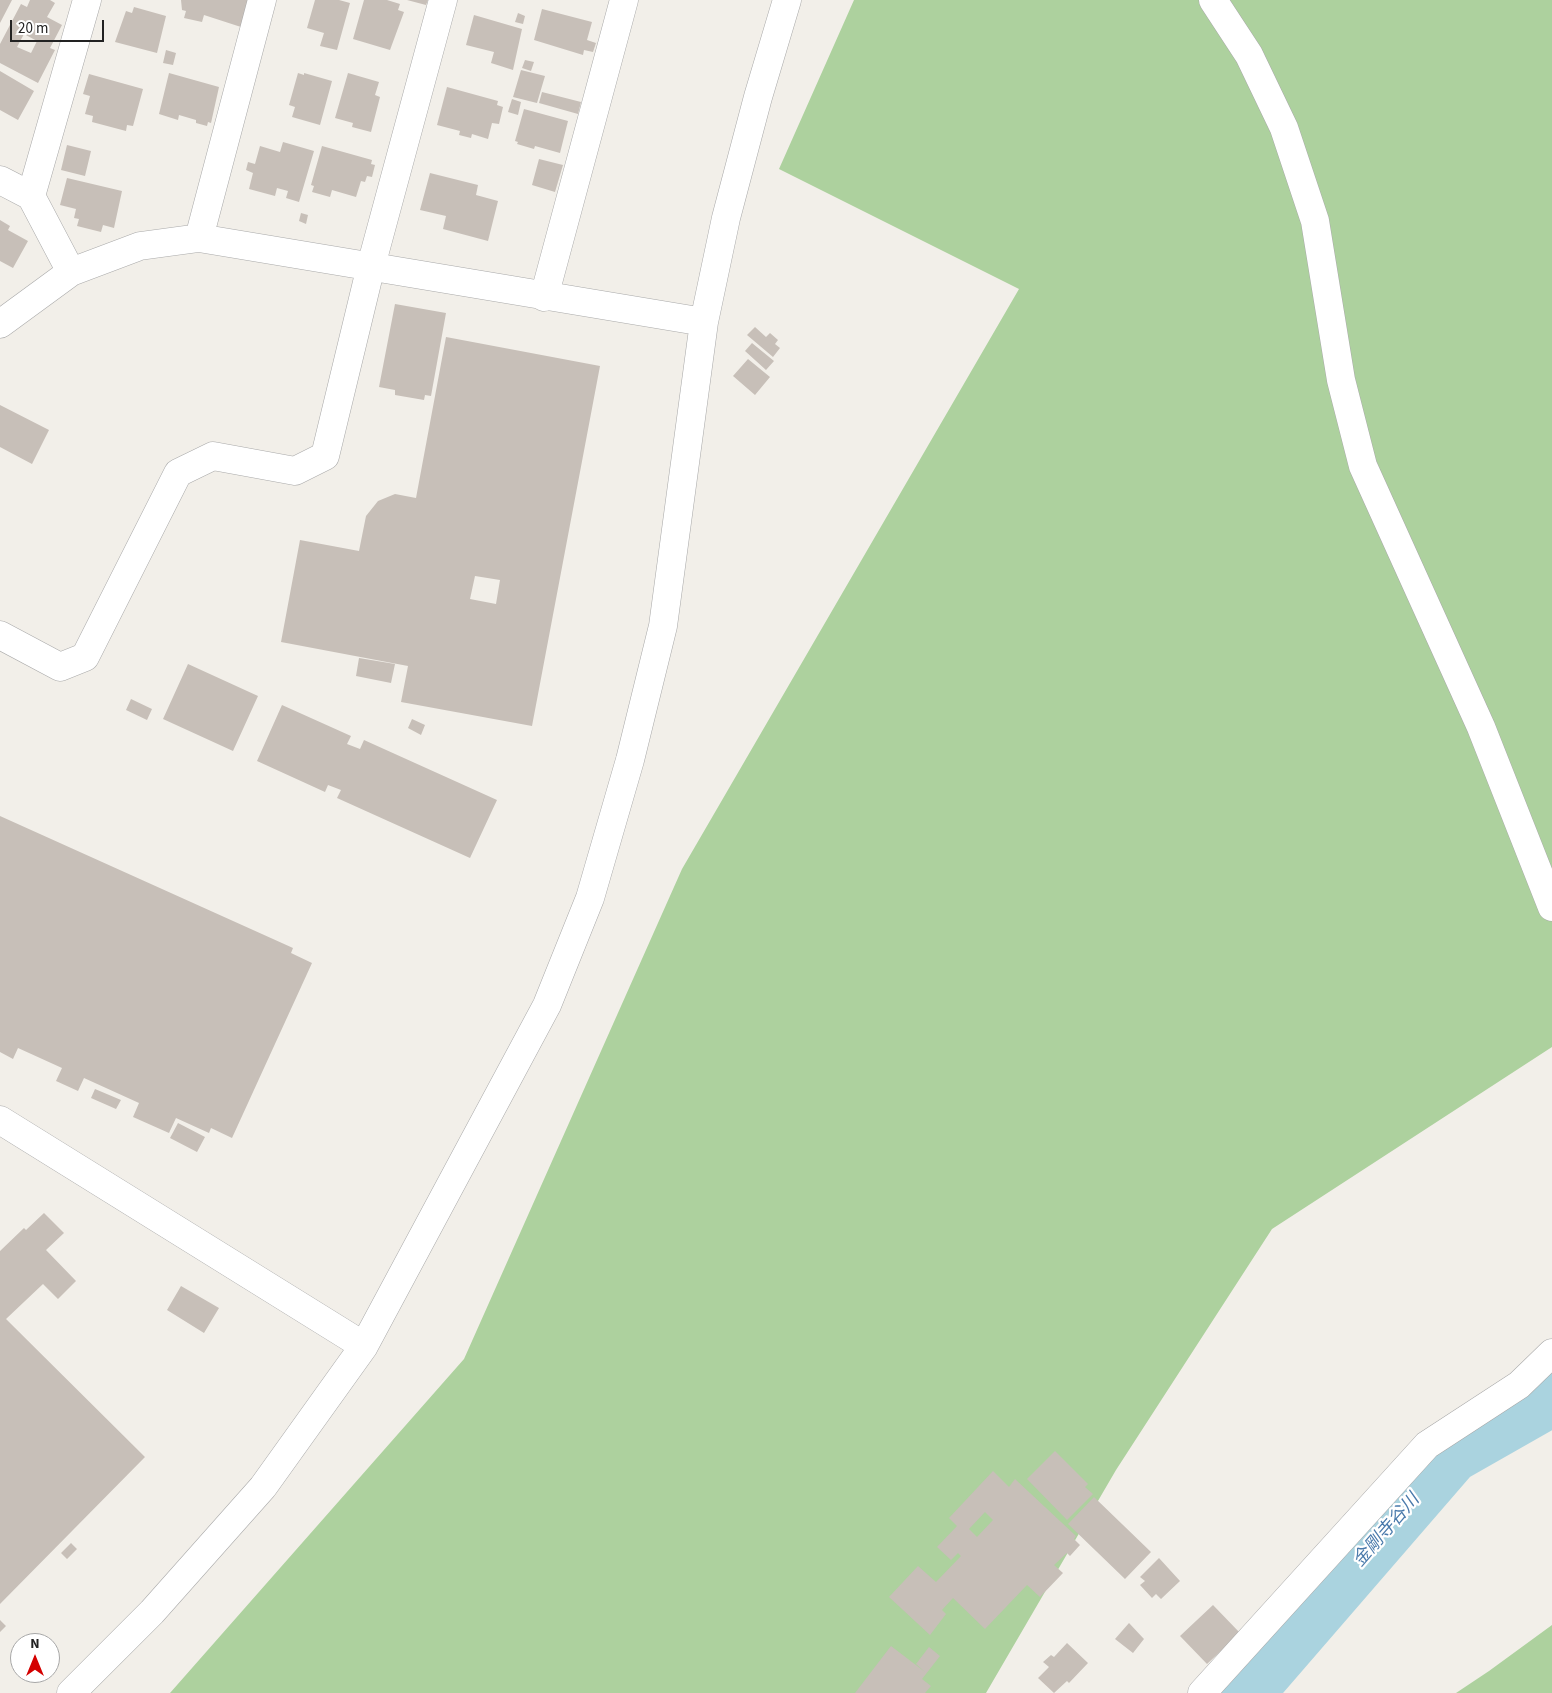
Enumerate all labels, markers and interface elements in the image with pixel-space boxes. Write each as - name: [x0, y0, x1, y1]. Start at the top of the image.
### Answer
- scale bar: [12, 10, 106, 42]
- text: 20 m: [18, 18, 48, 39]
- water label: 金剛寺谷川: [1349, 1490, 1425, 1572]
- north arrow: [10, 1633, 60, 1683]
- text: N: [30, 1634, 40, 1654]

